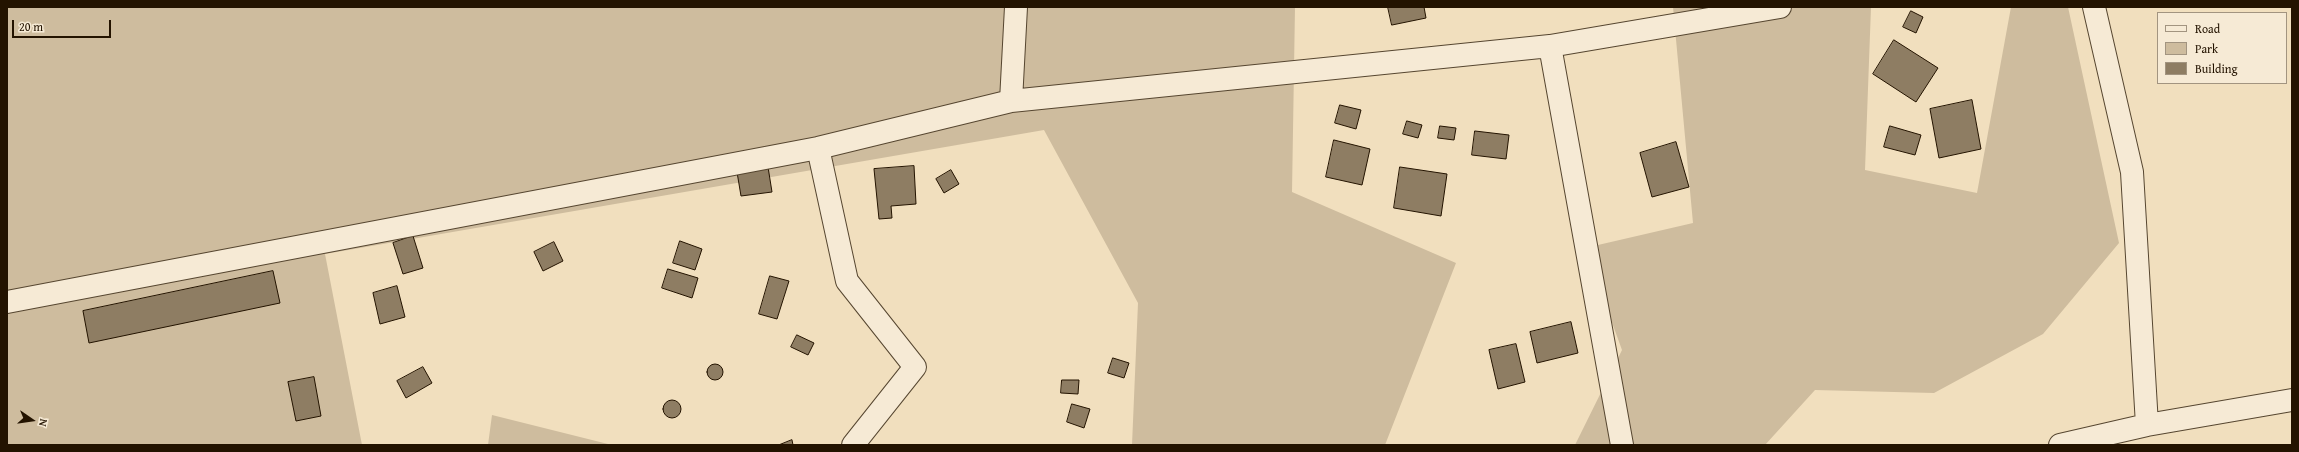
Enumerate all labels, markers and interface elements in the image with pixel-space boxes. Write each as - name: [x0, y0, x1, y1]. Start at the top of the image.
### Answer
- scale bar: [14, 12, 113, 38]
- legend: [2157, 12, 2287, 84]
- text: 20 m: [19, 18, 43, 35]
- text: Road: [2195, 20, 2220, 37]
- text: Park: [2195, 40, 2218, 57]
- text: Building: [2195, 60, 2238, 77]
- north arrow: [12, 400, 52, 440]
- text: N: [35, 417, 52, 428]

